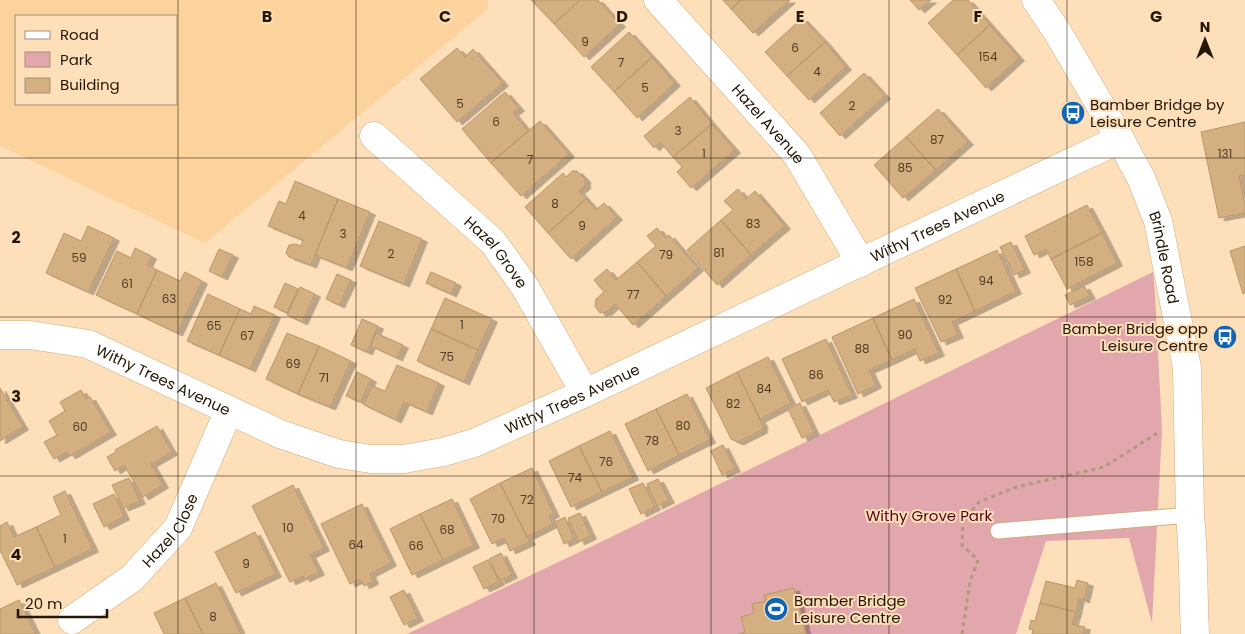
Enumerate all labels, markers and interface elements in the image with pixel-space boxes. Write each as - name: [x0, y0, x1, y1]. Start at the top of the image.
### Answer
- text: B: [262, 5, 272, 28]
- text: C: [439, 5, 451, 28]
- text: D: [616, 5, 628, 28]
- text: E: [796, 5, 804, 28]
- text: F: [974, 5, 983, 28]
- text: G: [1150, 5, 1162, 28]
- legend: [15, 15, 178, 105]
- north arrow: [1180, 15, 1230, 65]
- text: N: [1200, 17, 1210, 37]
- text: Road: [60, 24, 99, 45]
- house number: 9: [581, 33, 589, 50]
- house number: 6: [791, 39, 799, 56]
- house number: 154: [979, 48, 998, 65]
- text: Park: [60, 49, 92, 70]
- house number: 7: [618, 54, 625, 71]
- house number: 4: [813, 63, 821, 80]
- text: Building: [60, 74, 120, 95]
- house number: 5: [641, 79, 649, 96]
- street label: Hazel Avenue: [727, 79, 810, 167]
- place label: Bamber Bridge by Leisure Centre: [1090, 94, 1225, 132]
- house number: 5: [456, 95, 464, 112]
- house number: 2: [849, 97, 856, 114]
- bus stop icon: Bamber Bridge by Leisure Centre: [1060, 100, 1086, 126]
- house number: 6: [492, 113, 500, 130]
- house number: 3: [674, 122, 682, 139]
- house number: 87: [930, 131, 945, 148]
- house number: 1: [702, 145, 706, 162]
- house number: 131: [1218, 145, 1232, 162]
- house number: 7: [527, 151, 534, 168]
- house number: 85: [897, 159, 913, 176]
- street label: Withy Trees Avenue: [867, 185, 1008, 267]
- house number: 8: [551, 195, 559, 212]
- house number: 4: [298, 207, 306, 224]
- street label: Brindle Road: [1145, 208, 1185, 306]
- street label: Hazel Grove: [460, 211, 533, 292]
- house number: 83: [746, 215, 760, 232]
- house number: 9: [578, 217, 586, 234]
- house number: 3: [339, 225, 347, 242]
- text: 2: [11, 226, 21, 249]
- house number: 81: [713, 244, 725, 261]
- house number: 2: [388, 245, 395, 262]
- house number: 79: [659, 246, 673, 263]
- house number: 59: [71, 249, 87, 266]
- house number: 158: [1075, 253, 1093, 270]
- house number: 94: [978, 272, 994, 289]
- house number: 61: [121, 275, 133, 292]
- house number: 77: [626, 286, 640, 303]
- house number: 63: [162, 290, 176, 307]
- house number: 92: [938, 291, 952, 308]
- house number: 1: [460, 316, 464, 333]
- house number: 65: [206, 317, 222, 334]
- place label: Bamber Bridge opp Leisure Centre: [1062, 318, 1208, 356]
- bus stop icon: Bamber Bridge opp Leisure Centre: [1212, 324, 1238, 350]
- house number: 90: [897, 326, 913, 343]
- house number: 67: [240, 327, 255, 344]
- street label: Withy Trees Avenue: [93, 339, 234, 420]
- house number: 88: [854, 340, 870, 357]
- house number: 75: [440, 348, 454, 365]
- house number: 69: [285, 355, 301, 372]
- street label: Withy Trees Avenue: [501, 358, 643, 438]
- house number: 86: [808, 366, 824, 383]
- house number: 71: [319, 369, 329, 386]
- house number: 84: [756, 380, 772, 397]
- text: 3: [11, 385, 21, 408]
- house number: 82: [726, 395, 740, 412]
- house number: 80: [675, 417, 691, 434]
- house number: 60: [72, 418, 88, 435]
- house number: 78: [645, 432, 659, 449]
- house number: 76: [599, 453, 613, 470]
- house number: 74: [568, 469, 582, 486]
- street label: Hazel Close: [137, 490, 202, 571]
- house number: 72: [520, 491, 534, 508]
- park label: Withy Grove Park: [866, 505, 993, 526]
- house number: 70: [491, 510, 505, 527]
- house number: 10: [282, 519, 294, 536]
- house number: 68: [439, 521, 455, 538]
- house number: 1: [63, 530, 67, 547]
- house number: 64: [348, 536, 364, 553]
- house number: 66: [408, 537, 424, 554]
- text: 4: [11, 543, 22, 566]
- house number: 9: [242, 555, 250, 572]
- scale bar: [18, 586, 106, 618]
- place label: Bamber Bridge Leisure Centre: [794, 590, 906, 628]
- text: 20 m: [25, 593, 63, 614]
- sports icon: Bamber Bridge Leisure Centre: [763, 596, 789, 622]
- house number: 8: [209, 608, 217, 625]

